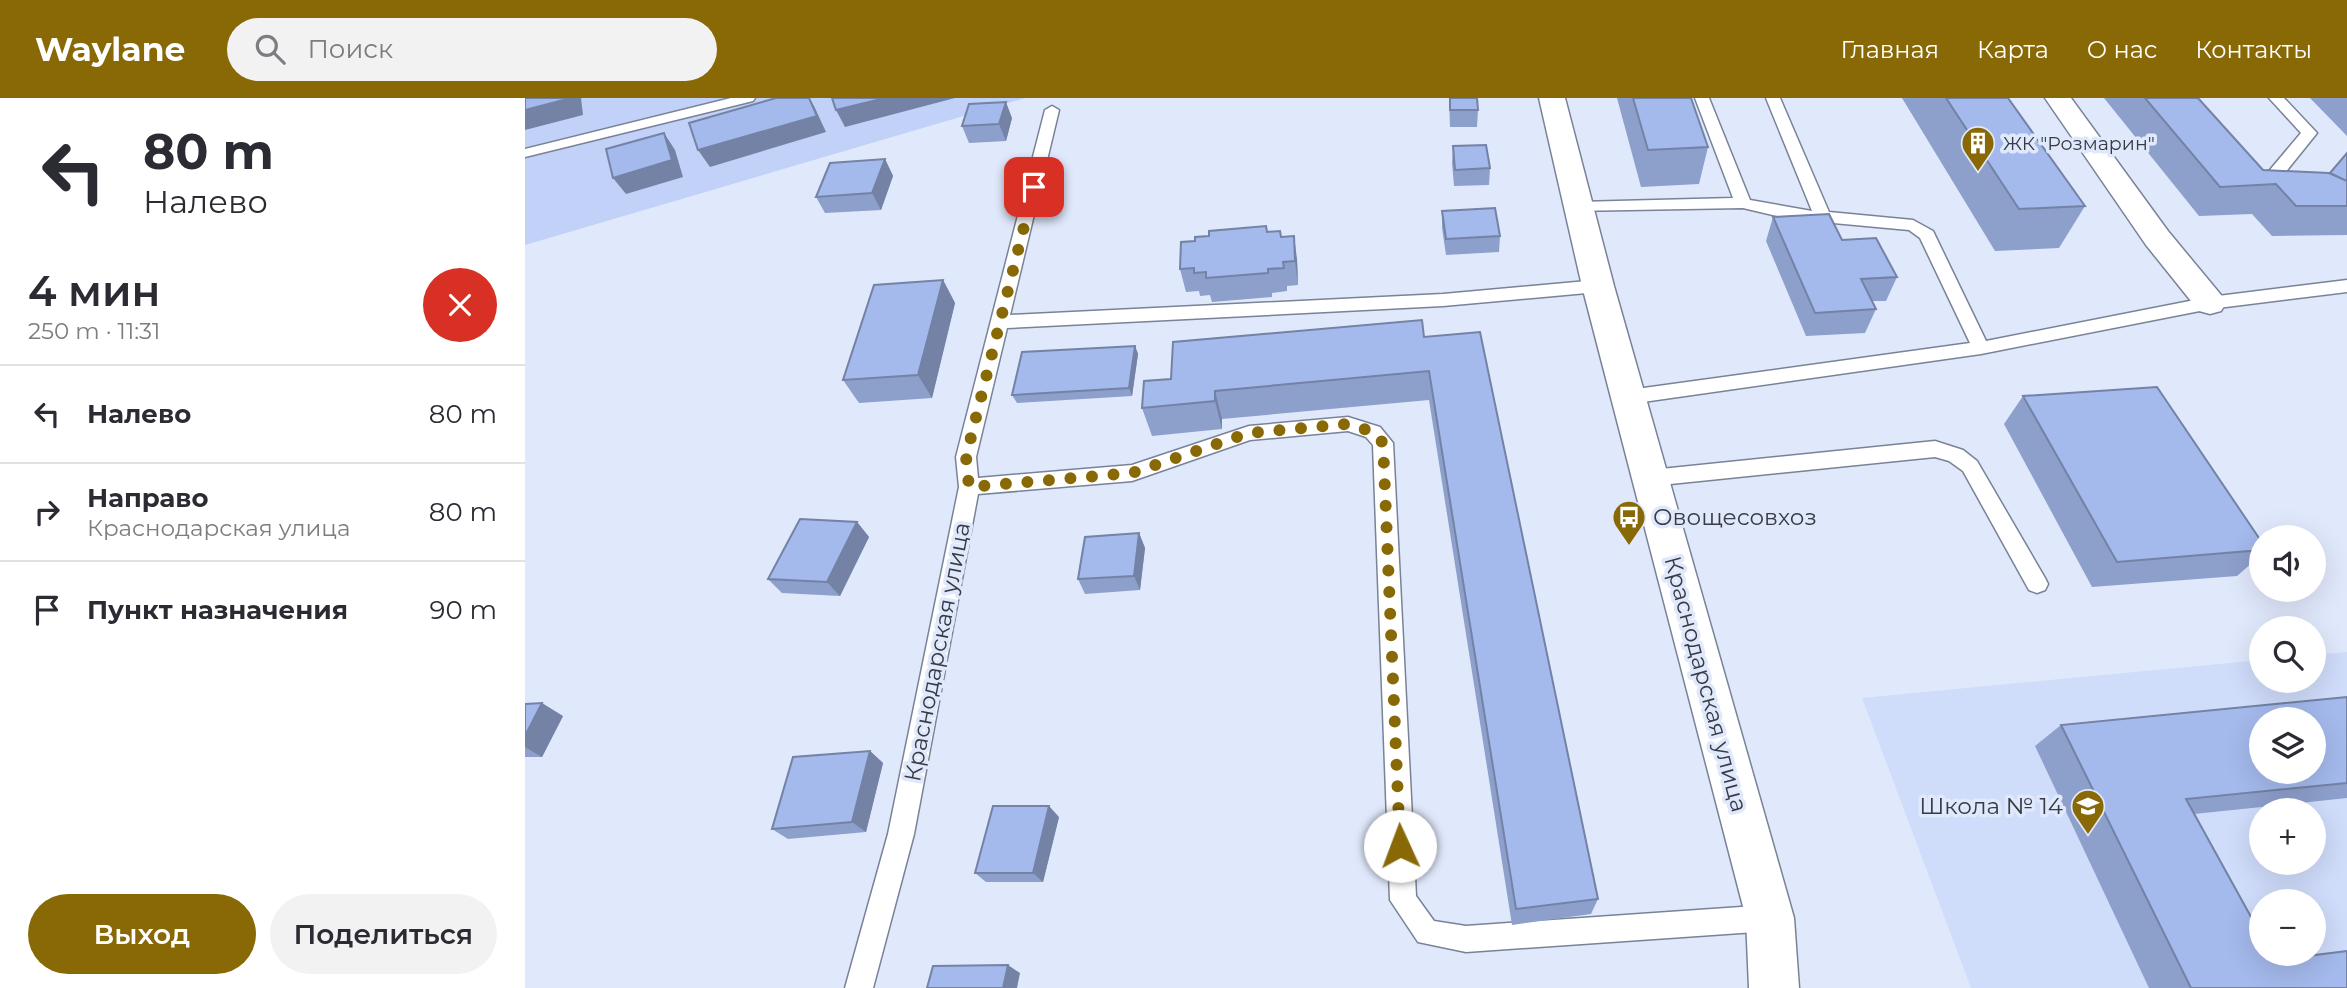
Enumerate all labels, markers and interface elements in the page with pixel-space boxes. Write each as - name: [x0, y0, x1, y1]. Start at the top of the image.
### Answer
- search box: [227, 18, 717, 81]
- text: Waylane: [35, 29, 185, 69]
- icon: search: [251, 30, 289, 68]
- text: Поиск: [307, 33, 393, 65]
- text: Главная: [1841, 35, 1939, 64]
- text: Карта: [1977, 35, 2049, 64]
- text: О нас: [2087, 35, 2157, 64]
- text: Контакты: [2195, 35, 2312, 64]
- text: 80 m: [143, 122, 274, 181]
- building icon: ЖК "Розмарин": [1959, 124, 1997, 173]
- icon: left: [28, 126, 119, 217]
- place label: ЖК "Розмарин": [2003, 132, 2155, 155]
- pin: [1004, 157, 1064, 217]
- icon: arrive: [1015, 168, 1053, 206]
- text: Налево: [143, 182, 268, 221]
- text: 4 мин: [28, 265, 160, 317]
- button: close: [423, 268, 497, 342]
- text: 250 m · 11:31: [28, 317, 160, 345]
- icon: left: [28, 395, 66, 433]
- text: Налево: [87, 398, 191, 430]
- text: 80 m: [429, 398, 497, 430]
- text: Направо: [87, 482, 208, 514]
- icon: right: [28, 493, 66, 531]
- text: 80 m: [429, 496, 497, 528]
- bus stop icon: Овощесовхоз: [1610, 498, 1648, 547]
- place label: Овощесовхоз: [1653, 503, 1817, 531]
- text: Краснодарская улица: [87, 514, 350, 542]
- street label: Краснодарская улица: [898, 520, 976, 784]
- map controls: [2249, 525, 2326, 966]
- button: sound: [2249, 525, 2326, 602]
- street label: Краснодарская улица: [1658, 553, 1754, 815]
- icon: arrive: [28, 591, 66, 629]
- text: Пункт назначения: [87, 594, 348, 626]
- text: 90 m: [430, 594, 497, 626]
- button: search: [2249, 616, 2326, 693]
- button: layers: [2249, 707, 2326, 784]
- school or university icon: Школа № 14: [2069, 787, 2107, 836]
- place label: Школа № 14: [1919, 792, 2063, 820]
- button: +: [2249, 798, 2326, 875]
- position arrow: [1363, 809, 1437, 883]
- button: −: [2249, 889, 2326, 966]
- button: Выход: [28, 894, 256, 974]
- button: Поделиться: [270, 894, 497, 974]

